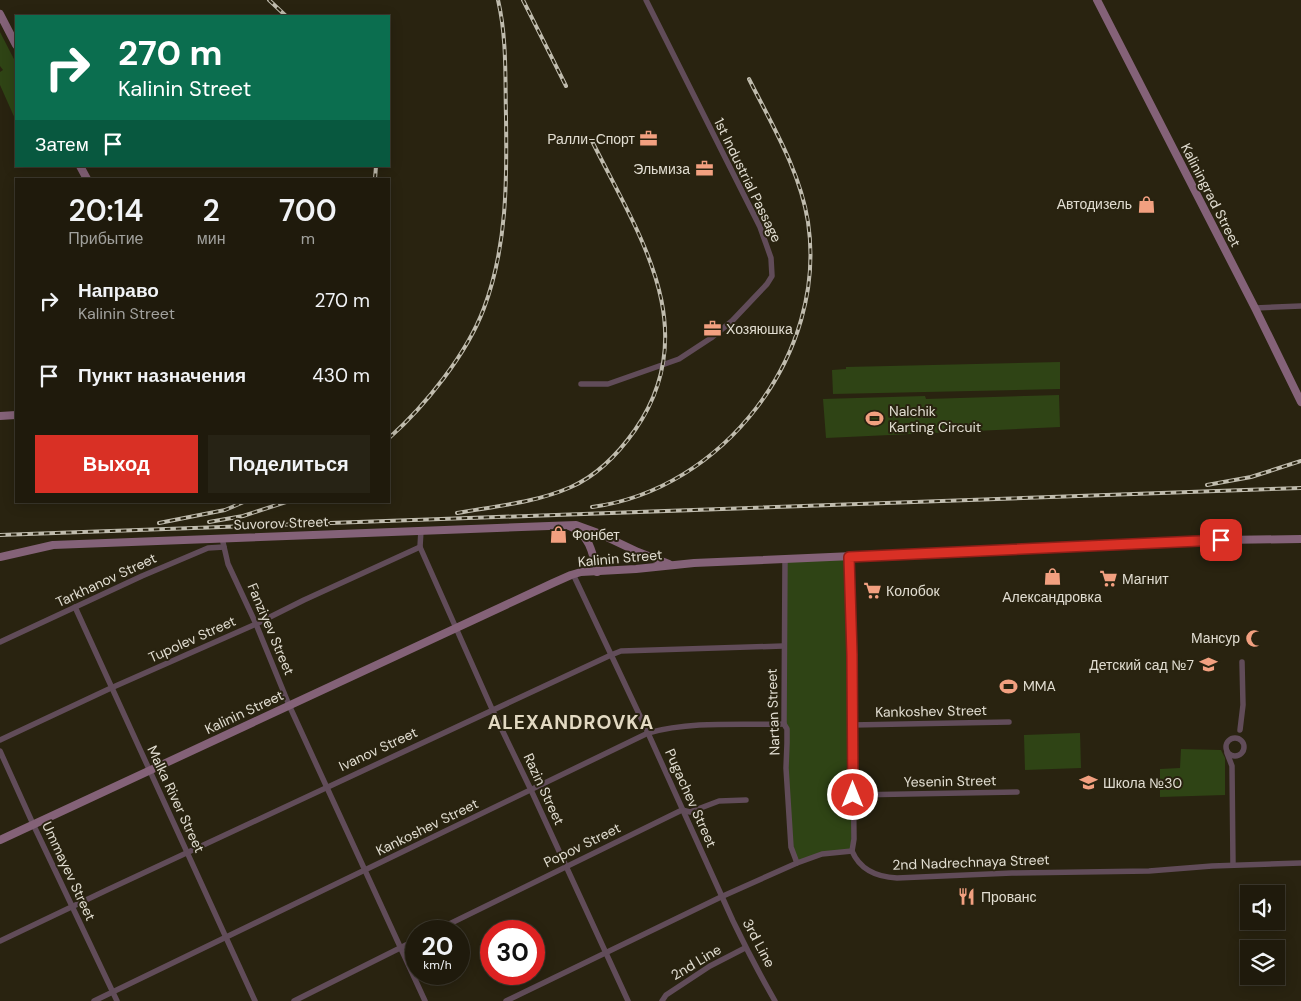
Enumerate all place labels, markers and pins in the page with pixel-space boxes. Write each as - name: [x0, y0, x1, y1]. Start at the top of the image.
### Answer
- office icon: Ралли-Спорт: [639, 129, 659, 149]
- place label: Ралли-Спорт: [547, 130, 636, 148]
- office icon: Эльмиза: [694, 159, 714, 179]
- place label: Эльмиза: [633, 160, 690, 178]
- shop icon: Автодизель: [1136, 194, 1156, 214]
- place label: Автодизель: [1057, 195, 1132, 213]
- office icon: Хозяюшка: [702, 319, 722, 339]
- place label: Хозяюшка: [726, 320, 793, 338]
- place label: Nalchik Karting Circuit: [889, 402, 981, 436]
- sports icon: Nalchik Karting Circuit: [865, 409, 885, 429]
- pin: [1200, 519, 1242, 561]
- shop icon: Фонбет: [548, 525, 568, 545]
- place label: Фонбет: [572, 526, 620, 544]
- shop icon: Александровка: [1042, 567, 1062, 587]
- supermarket icon: Магнит: [1098, 569, 1118, 589]
- place label: Магнит: [1122, 570, 1169, 588]
- supermarket icon: Колобок: [862, 581, 882, 601]
- place label: Колобок: [886, 582, 941, 600]
- place label: Александровка: [1002, 588, 1102, 606]
- mosque icon: Мансур: [1244, 628, 1264, 648]
- place label: Мансур: [1191, 629, 1240, 647]
- school or university icon: Детский сад №7: [1198, 655, 1218, 675]
- place label: Детский сад №7: [1089, 656, 1194, 674]
- sports icon: MMA: [999, 676, 1019, 696]
- place label: MMA: [1023, 677, 1056, 695]
- school or university icon: Школа №30: [1079, 773, 1099, 793]
- place label: Школа №30: [1103, 774, 1182, 792]
- restaurant icon: Прованс: [957, 887, 977, 907]
- place label: Прованс: [981, 888, 1036, 906]

